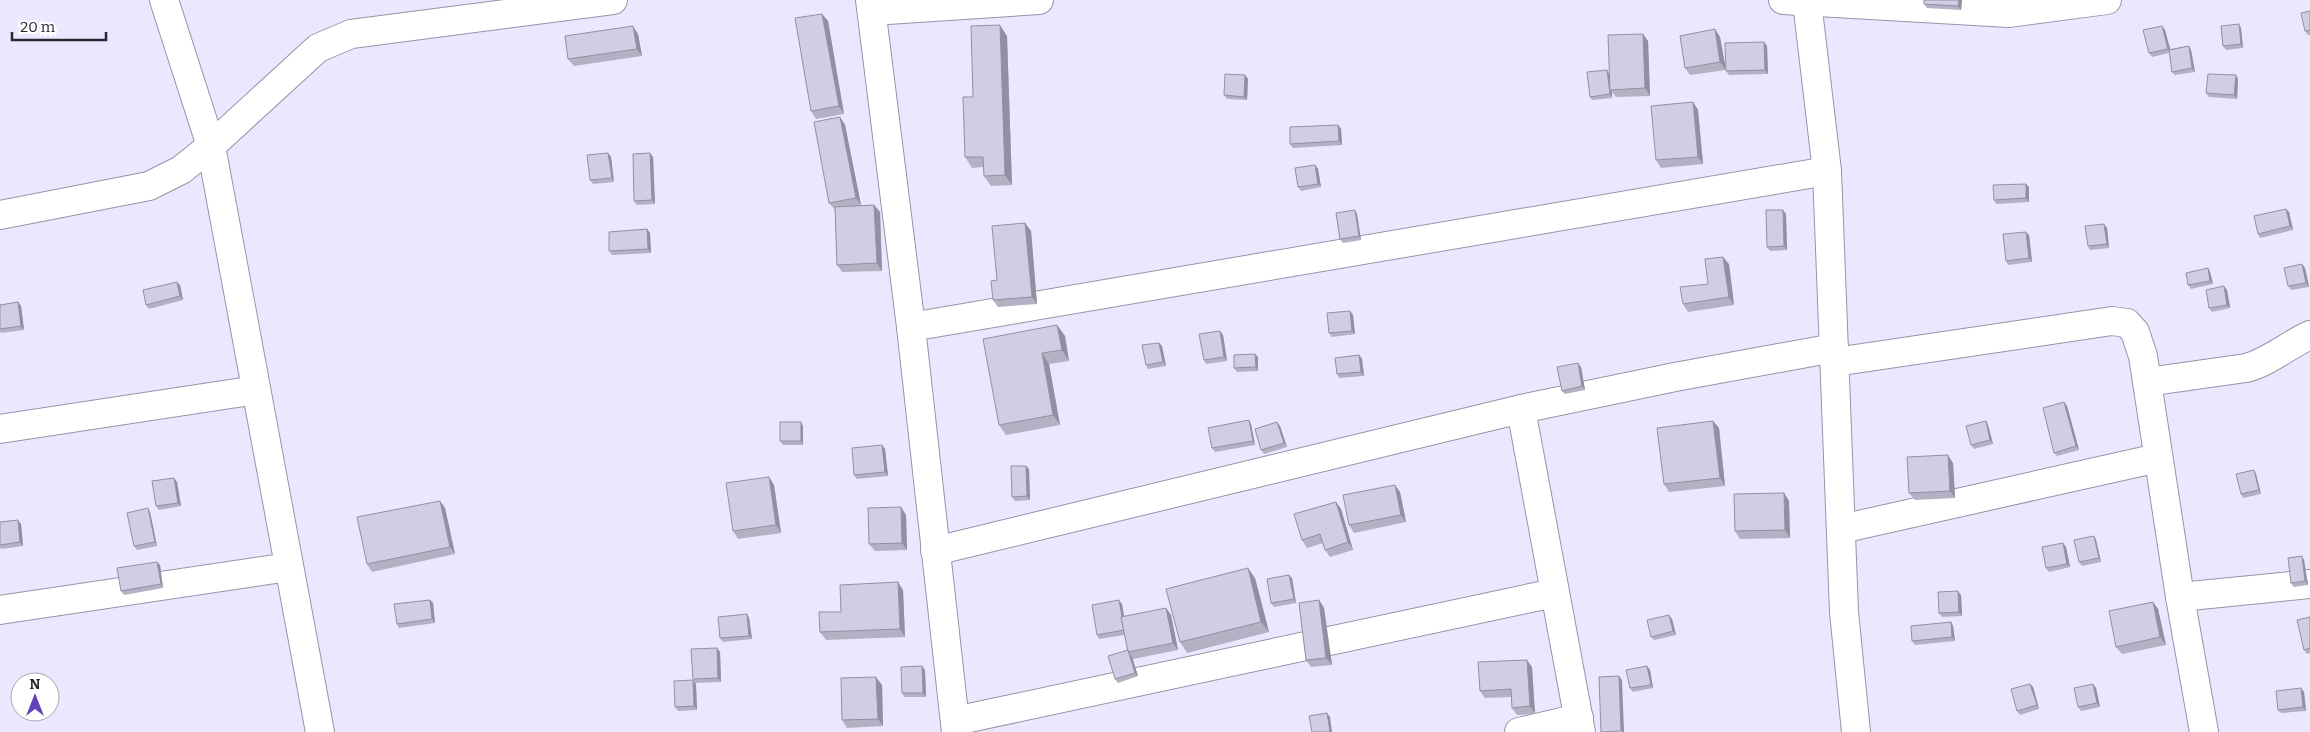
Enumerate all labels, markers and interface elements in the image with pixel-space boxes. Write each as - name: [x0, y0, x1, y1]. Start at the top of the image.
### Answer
- scale bar: [12, 10, 106, 42]
- text: 20 m: [20, 18, 56, 36]
- north arrow: [10, 672, 60, 722]
- text: N: [30, 676, 41, 693]

